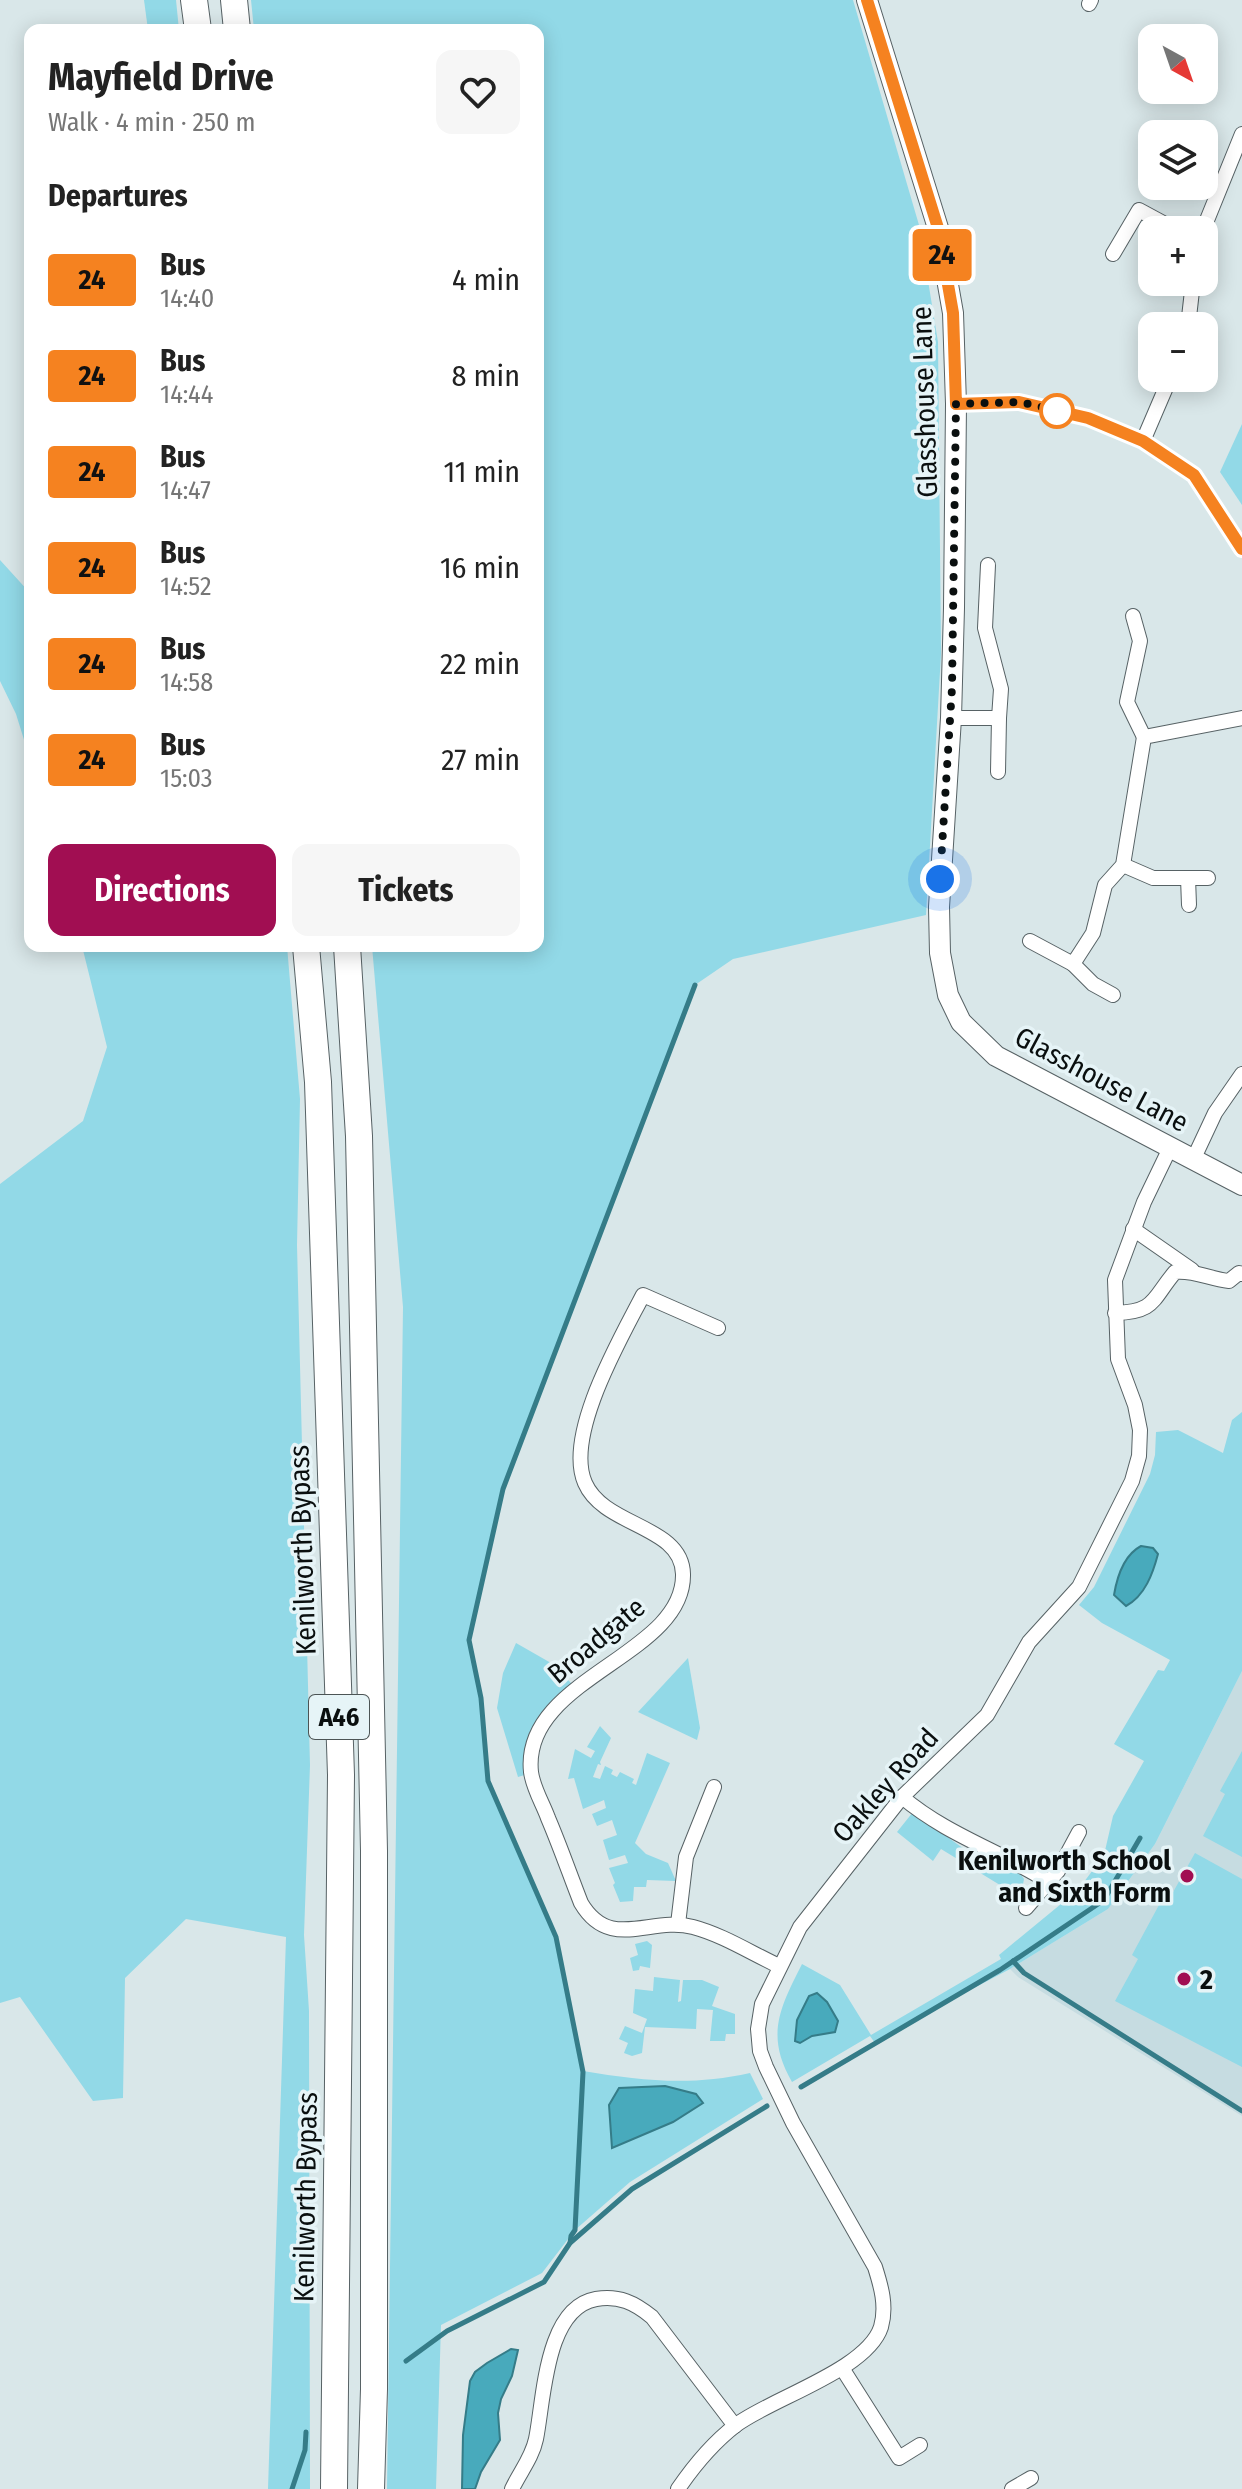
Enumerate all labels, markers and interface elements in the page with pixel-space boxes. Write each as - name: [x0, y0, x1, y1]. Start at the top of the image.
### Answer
- north arrow: [1138, 24, 1218, 104]
- map controls: [1138, 24, 1218, 392]
- button: heart: [436, 50, 520, 134]
- text: Mayfield Drive: [48, 54, 274, 100]
- text: Walk · 4 min · 250 m: [48, 107, 256, 138]
- button: layers: [1138, 120, 1218, 200]
- text: Departures: [48, 178, 188, 214]
- button: +: [1138, 216, 1218, 296]
- line badge: 24: [906, 229, 978, 281]
- text: 24: [929, 238, 955, 271]
- text: Bus: [160, 247, 205, 283]
- text: 4 min: [452, 262, 520, 298]
- text: 24: [79, 263, 105, 296]
- text: 14:40: [160, 283, 214, 314]
- street label: Glasshouse Lane: [905, 306, 944, 498]
- button: −: [1138, 312, 1218, 392]
- text: Bus: [160, 343, 205, 379]
- text: 8 min: [452, 358, 520, 394]
- text: 24: [79, 359, 105, 392]
- text: 14:44: [160, 379, 213, 410]
- unlabelled marker: [1040, 394, 1074, 428]
- text: Bus: [160, 439, 205, 475]
- text: 11 min: [444, 454, 520, 490]
- text: 24: [79, 455, 105, 488]
- text: 14:47: [160, 475, 211, 506]
- text: Bus: [160, 535, 205, 571]
- text: 16 min: [440, 550, 520, 586]
- text: 24: [79, 551, 105, 584]
- text: 14:52: [160, 571, 211, 602]
- text: Bus: [160, 631, 205, 667]
- text: 22 min: [440, 646, 520, 682]
- text: 24: [79, 647, 105, 680]
- text: 14:58: [160, 667, 213, 698]
- text: Bus: [160, 727, 205, 763]
- text: 27 min: [441, 742, 520, 778]
- text: 24: [79, 743, 105, 776]
- text: 15:03: [160, 763, 213, 794]
- button: Directions: [48, 844, 276, 936]
- button: Tickets: [292, 844, 520, 936]
- your location: [920, 859, 960, 899]
- street label: Glasshouse Lane: [1009, 1020, 1194, 1139]
- street label: Kenilworth Bypass: [282, 1444, 323, 1656]
- street label: Broadgate: [541, 1590, 652, 1690]
- road number: A46: [309, 1695, 369, 1739]
- street label: Oakley Road: [826, 1721, 945, 1849]
- place label: Kenilworth School and Sixth Form: [958, 1844, 1171, 1909]
- marker: Kenilworth School and Sixth Form: [1178, 1867, 1196, 1885]
- place label: 2: [1199, 1963, 1213, 1996]
- marker: 2: [1175, 1970, 1193, 1988]
- street label: Kenilworth Bypass: [287, 2092, 324, 2302]

